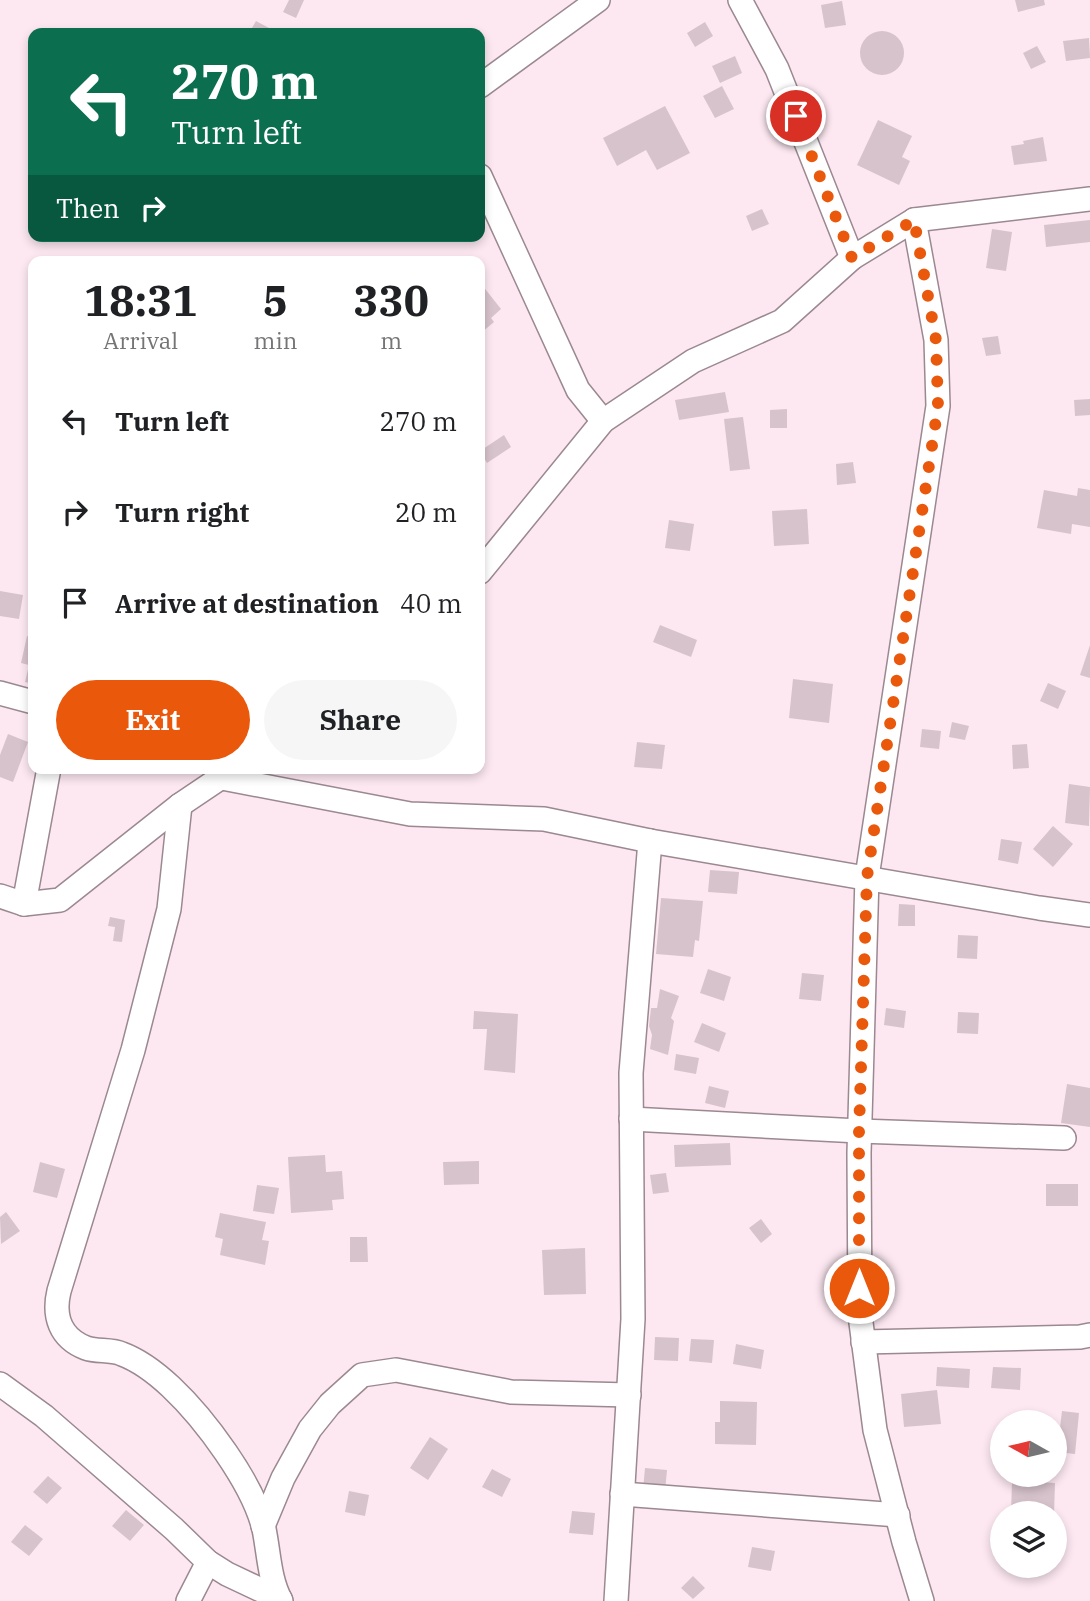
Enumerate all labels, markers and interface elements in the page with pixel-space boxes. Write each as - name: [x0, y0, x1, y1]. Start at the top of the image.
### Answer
- text: 270 m: [171, 49, 318, 112]
- icon: left: [56, 56, 147, 147]
- pin: [766, 86, 826, 146]
- icon: arrive: [777, 97, 815, 135]
- text: Turn left: [171, 111, 302, 153]
- icon: right: [134, 189, 172, 227]
- text: Then: [56, 191, 120, 225]
- text: 18:31: [84, 273, 198, 328]
- text: 5: [263, 273, 288, 328]
- text: 330: [353, 273, 429, 328]
- text: Arrival: [103, 325, 178, 355]
- text: min: [254, 325, 297, 355]
- text: m: [380, 325, 402, 355]
- icon: left: [56, 402, 94, 440]
- text: Turn left: [115, 404, 229, 438]
- text: 270 m: [379, 404, 457, 438]
- icon: right: [56, 493, 94, 531]
- text: Turn right: [115, 495, 249, 529]
- text: 20 m: [395, 495, 457, 529]
- icon: arrive: [56, 584, 94, 622]
- text: Arrive at destination: [115, 586, 379, 620]
- text: 40 m: [400, 586, 462, 620]
- button: Exit: [56, 680, 250, 760]
- button: Share: [264, 680, 457, 760]
- position arrow: [822, 1251, 896, 1325]
- north arrow: [990, 1410, 1068, 1488]
- map controls: [990, 1410, 1067, 1578]
- button: layers: [990, 1501, 1067, 1578]

